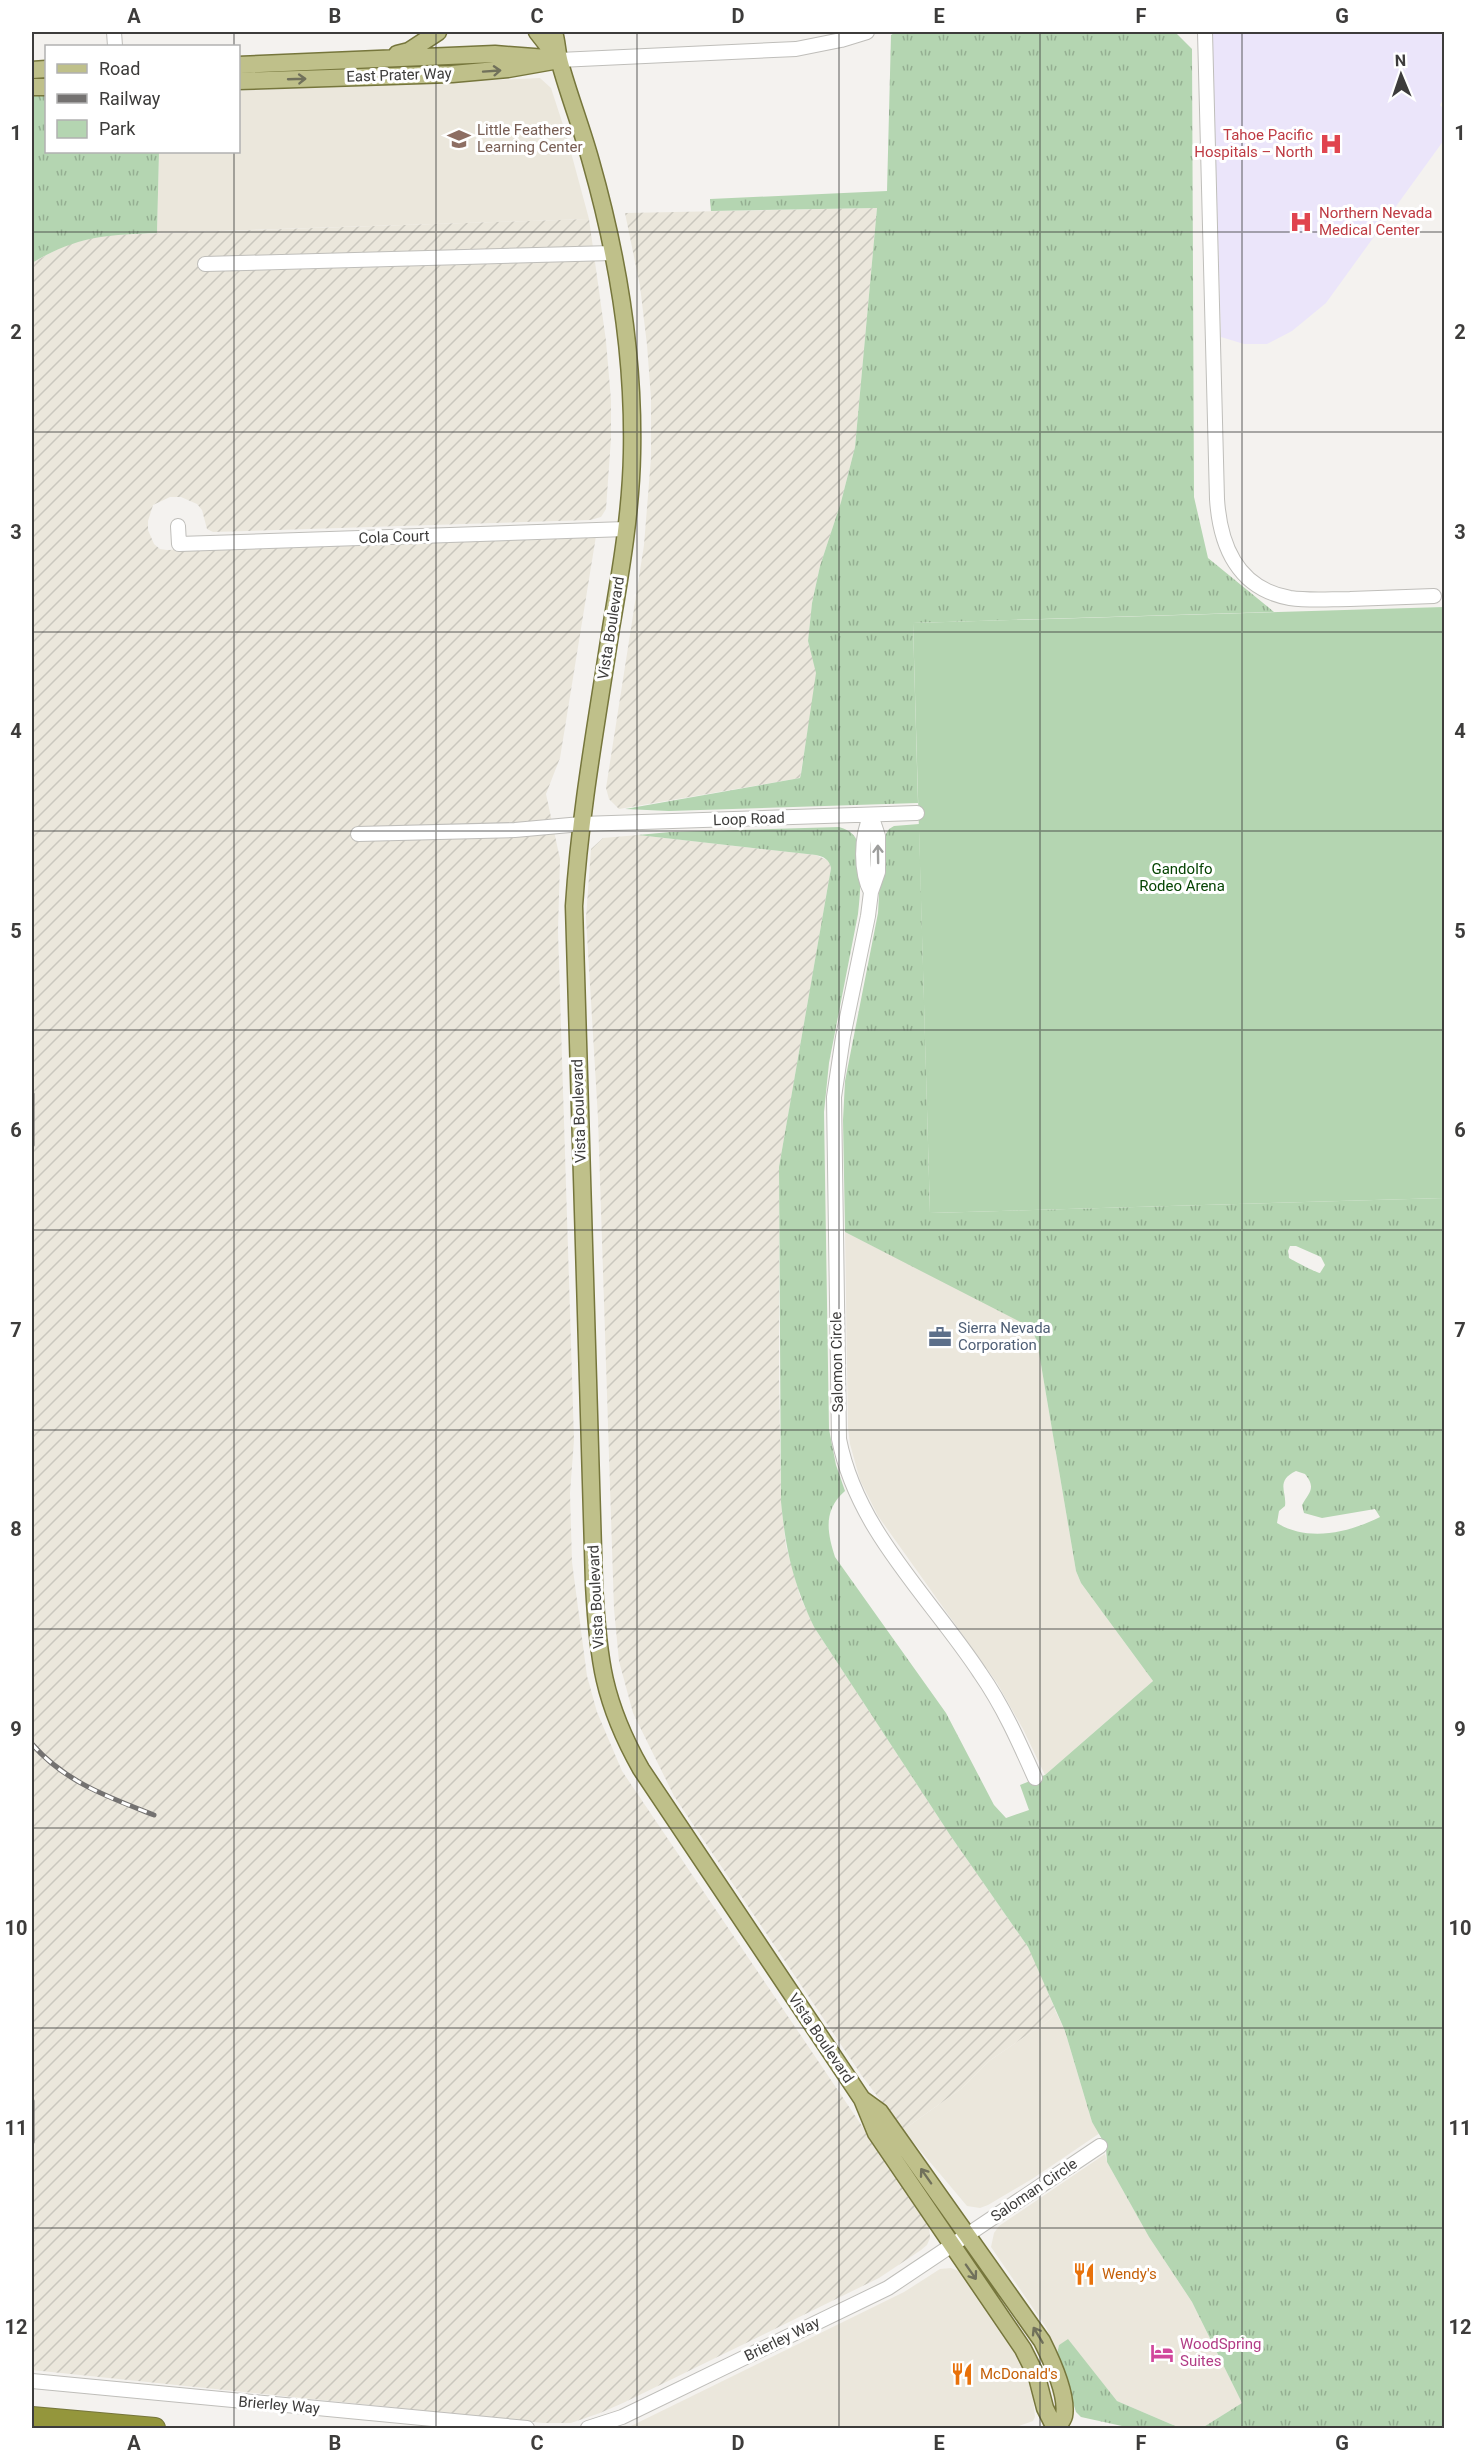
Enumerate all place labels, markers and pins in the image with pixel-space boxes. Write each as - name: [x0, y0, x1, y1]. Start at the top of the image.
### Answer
- place label: Little Feathers Learning Center: [477, 121, 583, 156]
- school or university icon: Little Feathers Learning Center: [446, 126, 472, 152]
- place label: Tahoe Pacific Hospitals – North: [1194, 126, 1313, 161]
- hospital icon: Tahoe Pacific Hospitals – North: [1318, 131, 1344, 157]
- place label: Northern Nevada Medical Center: [1319, 204, 1432, 239]
- hospital icon: Northern Nevada Medical Center: [1288, 209, 1314, 235]
- place label: Sierra Nevada Corporation: [958, 1319, 1051, 1354]
- office icon: Sierra Nevada Corporation: [927, 1324, 953, 1350]
- restaurant icon: Wendy's: [1071, 2261, 1097, 2287]
- place label: Wendy's: [1102, 2265, 1157, 2283]
- place label: WoodSpring Suites: [1180, 2335, 1261, 2370]
- hotel icon: WoodSpring Suites: [1149, 2340, 1175, 2366]
- restaurant icon: McDonald's: [949, 2361, 975, 2387]
- place label: McDonald's: [980, 2365, 1058, 2383]

